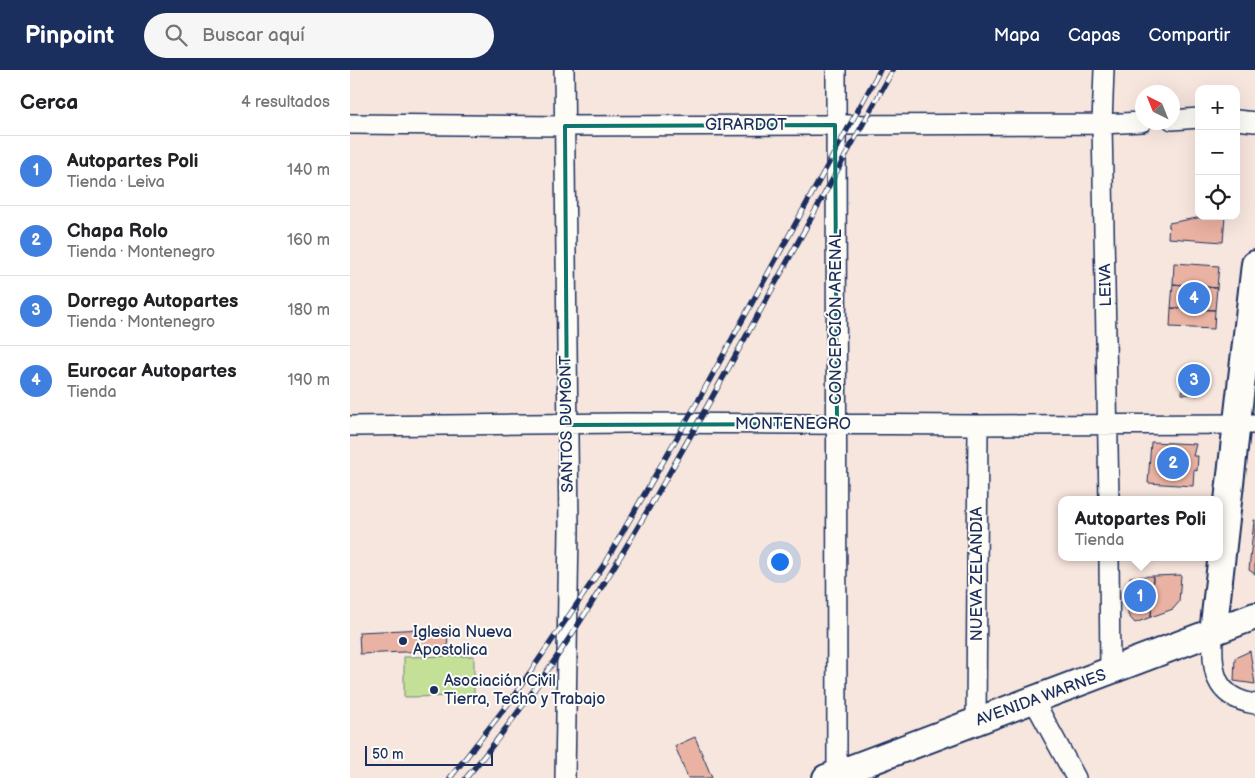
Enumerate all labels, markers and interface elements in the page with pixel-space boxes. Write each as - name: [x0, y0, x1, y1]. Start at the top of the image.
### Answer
- search box: [144, 13, 494, 58]
- text: Pinpoint: [25, 21, 114, 50]
- icon: search: [162, 21, 190, 49]
- text: Buscar aquí: [202, 24, 305, 47]
- text: Mapa: [994, 25, 1040, 46]
- text: Capas: [1068, 25, 1121, 46]
- text: Compartir: [1149, 25, 1230, 46]
- north arrow: [1135, 85, 1180, 130]
- map controls: [1195, 85, 1240, 220]
- button: +: [1195, 85, 1240, 130]
- text: Cerca: [20, 90, 78, 115]
- text: 4 resultados: [241, 93, 330, 112]
- street label: GIRARDOT: [705, 116, 787, 135]
- button: −: [1195, 130, 1240, 175]
- text: Autopartes Poli: [67, 150, 198, 173]
- text: 1: [33, 161, 39, 180]
- text: 140 m: [287, 161, 330, 180]
- text: Tienda · Leiva: [67, 173, 165, 192]
- button: locate: [1195, 175, 1240, 220]
- text: Chapa Rolo: [67, 220, 168, 243]
- street label: CONCEPCIÓN ARENAL: [825, 229, 846, 405]
- text: 2: [31, 231, 41, 250]
- text: 160 m: [287, 231, 330, 250]
- text: Tienda · Montenegro: [67, 243, 215, 262]
- street label: LEIVA: [1096, 263, 1116, 307]
- pin: 4: [1178, 279, 1210, 317]
- text: Dorrego Autopartes: [67, 290, 238, 313]
- text: 3: [31, 301, 41, 320]
- text: 180 m: [288, 301, 330, 320]
- text: Tienda · Montenegro: [67, 313, 215, 332]
- street label: SANTOS DUMONT: [556, 355, 578, 493]
- text: Eurocar Autopartes: [67, 360, 237, 383]
- pin: 3: [1178, 361, 1210, 399]
- text: 4: [31, 371, 41, 390]
- text: 190 m: [288, 371, 330, 390]
- text: Tienda: [67, 383, 116, 402]
- street label: MONTENEGRO: [735, 415, 851, 434]
- pin: 2: [1157, 444, 1189, 482]
- popup: [1058, 496, 1223, 561]
- street label: NUEVA ZELANDIA: [968, 506, 987, 641]
- text: Autopartes Poli: [1075, 508, 1206, 531]
- text: Tienda: [1075, 531, 1124, 550]
- your location: [767, 549, 793, 575]
- pin: 1: [1124, 577, 1156, 615]
- place label: Iglesia Nueva Apostolica: [413, 623, 512, 660]
- marker: Iglesia Nueva Apostolica: [397, 635, 409, 647]
- street label: AVENIDA WARNES: [973, 666, 1109, 730]
- place label: Asociación Civil Tierra, Techo y Trabajo: [444, 672, 605, 709]
- marker: Asociación Civil Tierra, Techo y Trabajo: [428, 684, 440, 696]
- scale bar: [365, 743, 492, 766]
- text: 50 m: [372, 746, 404, 763]

